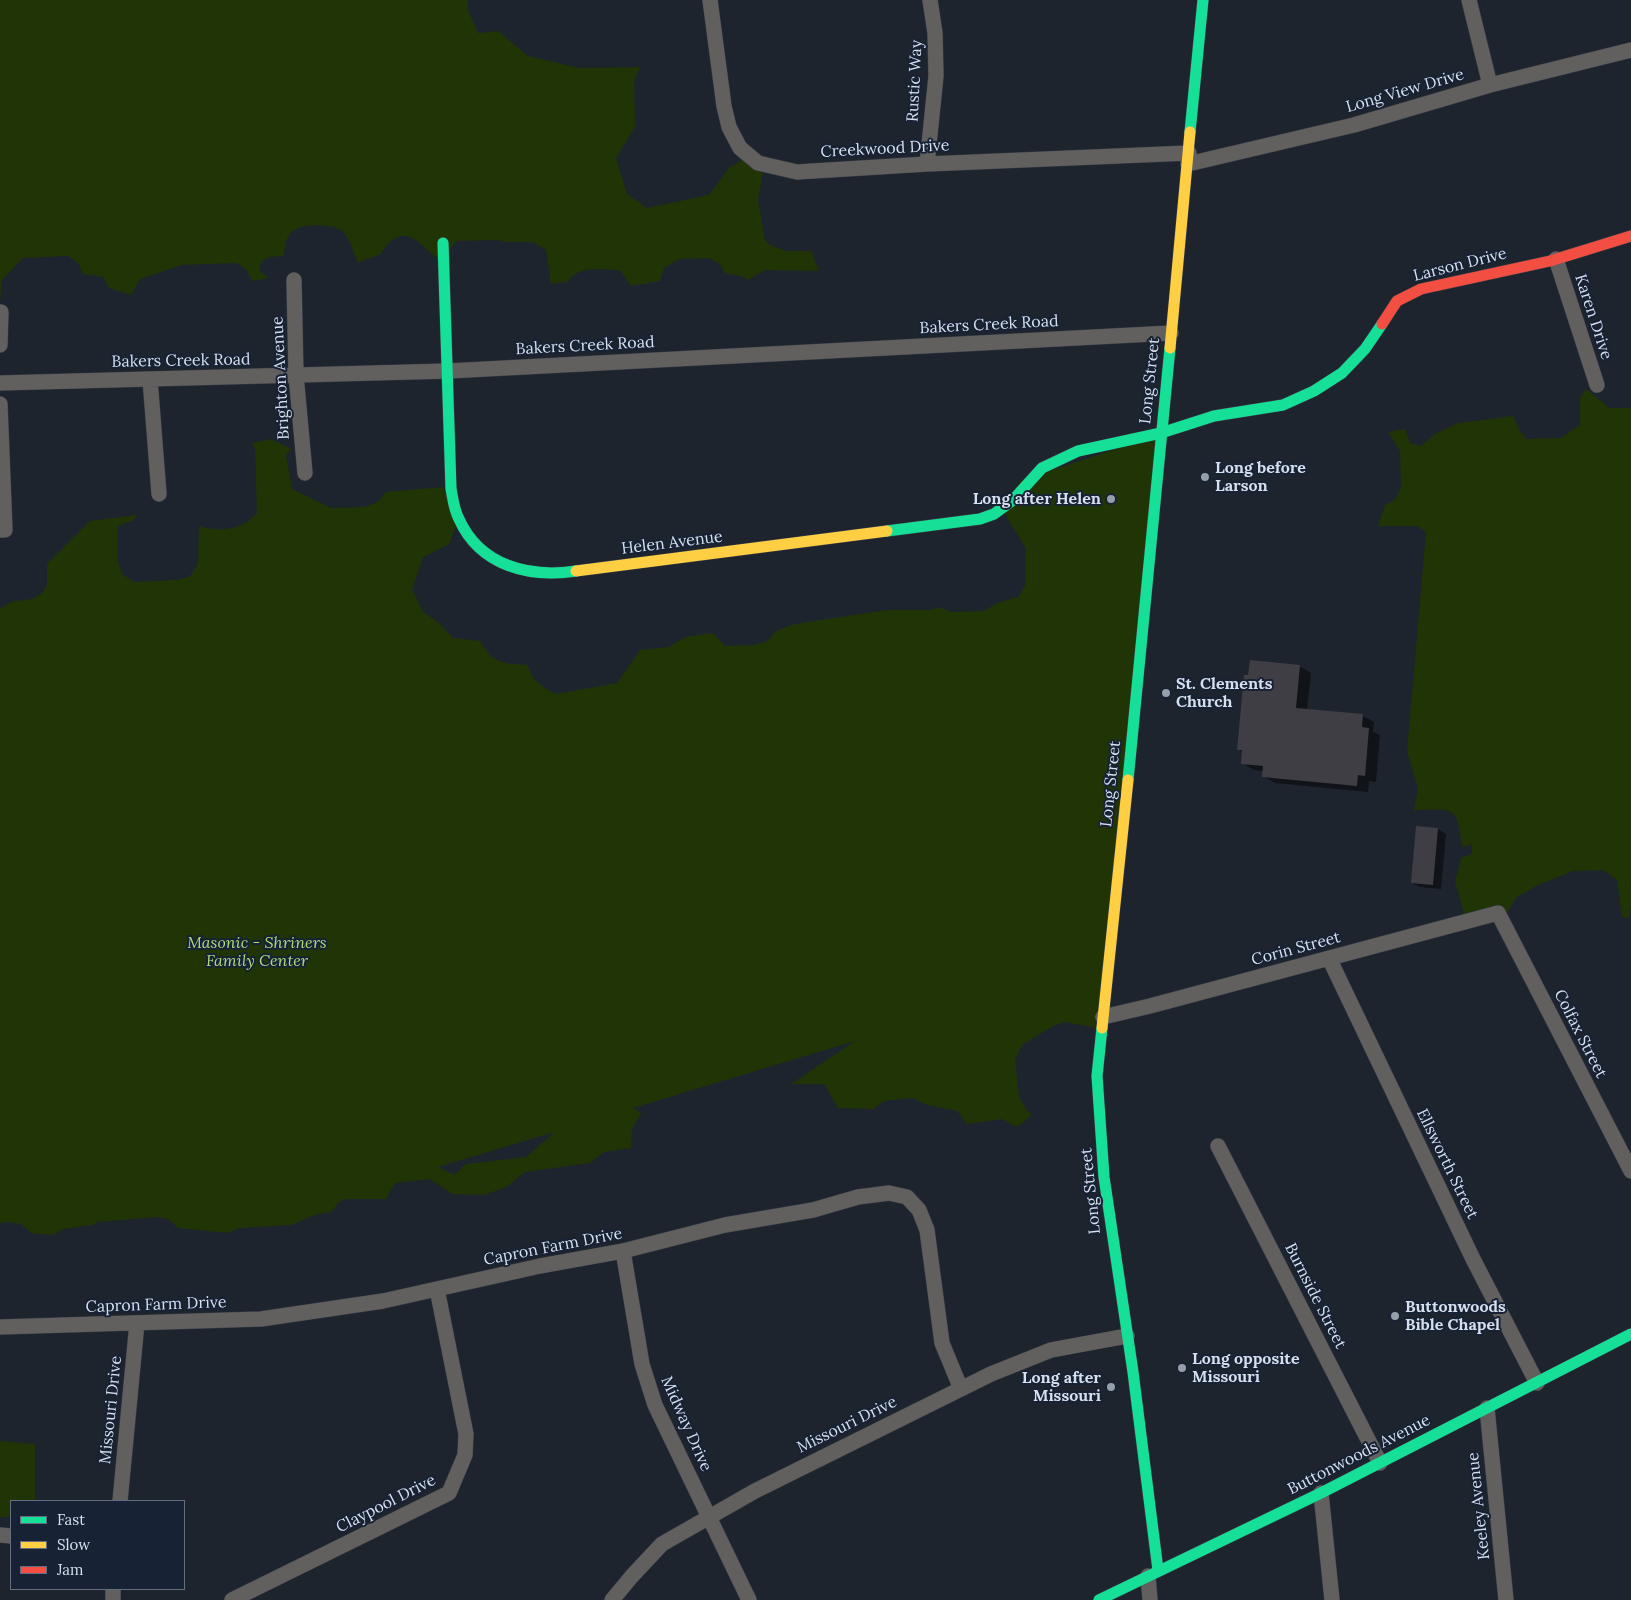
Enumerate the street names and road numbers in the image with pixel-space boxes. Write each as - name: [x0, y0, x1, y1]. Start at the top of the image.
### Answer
- street label: Rustic Way: [903, 39, 927, 123]
- street label: Long View Drive: [1344, 65, 1466, 117]
- street label: Creekwood Drive: [820, 136, 950, 162]
- street label: Larson Drive: [1411, 244, 1509, 286]
- street label: Karen Drive: [1570, 272, 1616, 362]
- street label: Bakers Creek Road: [919, 312, 1059, 338]
- street label: Brighton Avenue: [268, 316, 294, 440]
- street label: Bakers Creek Road: [515, 333, 655, 359]
- street label: Long Street: [1136, 337, 1164, 425]
- street label: Bakers Creek Road: [111, 350, 251, 372]
- street label: Helen Avenue: [620, 527, 724, 559]
- street label: Long Street: [1097, 740, 1125, 828]
- street label: Corin Street: [1249, 928, 1343, 970]
- street label: Colfax Street: [1550, 987, 1610, 1081]
- street label: Ellsworth Street: [1412, 1106, 1482, 1222]
- street label: Long Street: [1077, 1147, 1105, 1235]
- street label: Capron Farm Drive: [482, 1224, 624, 1270]
- street label: Burnside Street: [1280, 1240, 1350, 1352]
- street label: Capron Farm Drive: [85, 1293, 227, 1317]
- street label: Missouri Drive: [96, 1355, 126, 1465]
- street label: Midway Drive: [656, 1373, 716, 1475]
- street label: Missouri Drive: [794, 1393, 900, 1457]
- street label: Buttonwoods Avenue: [1284, 1411, 1434, 1499]
- street label: Keeley Avenue: [1464, 1451, 1494, 1561]
- street label: Claypool Drive: [333, 1471, 439, 1537]

